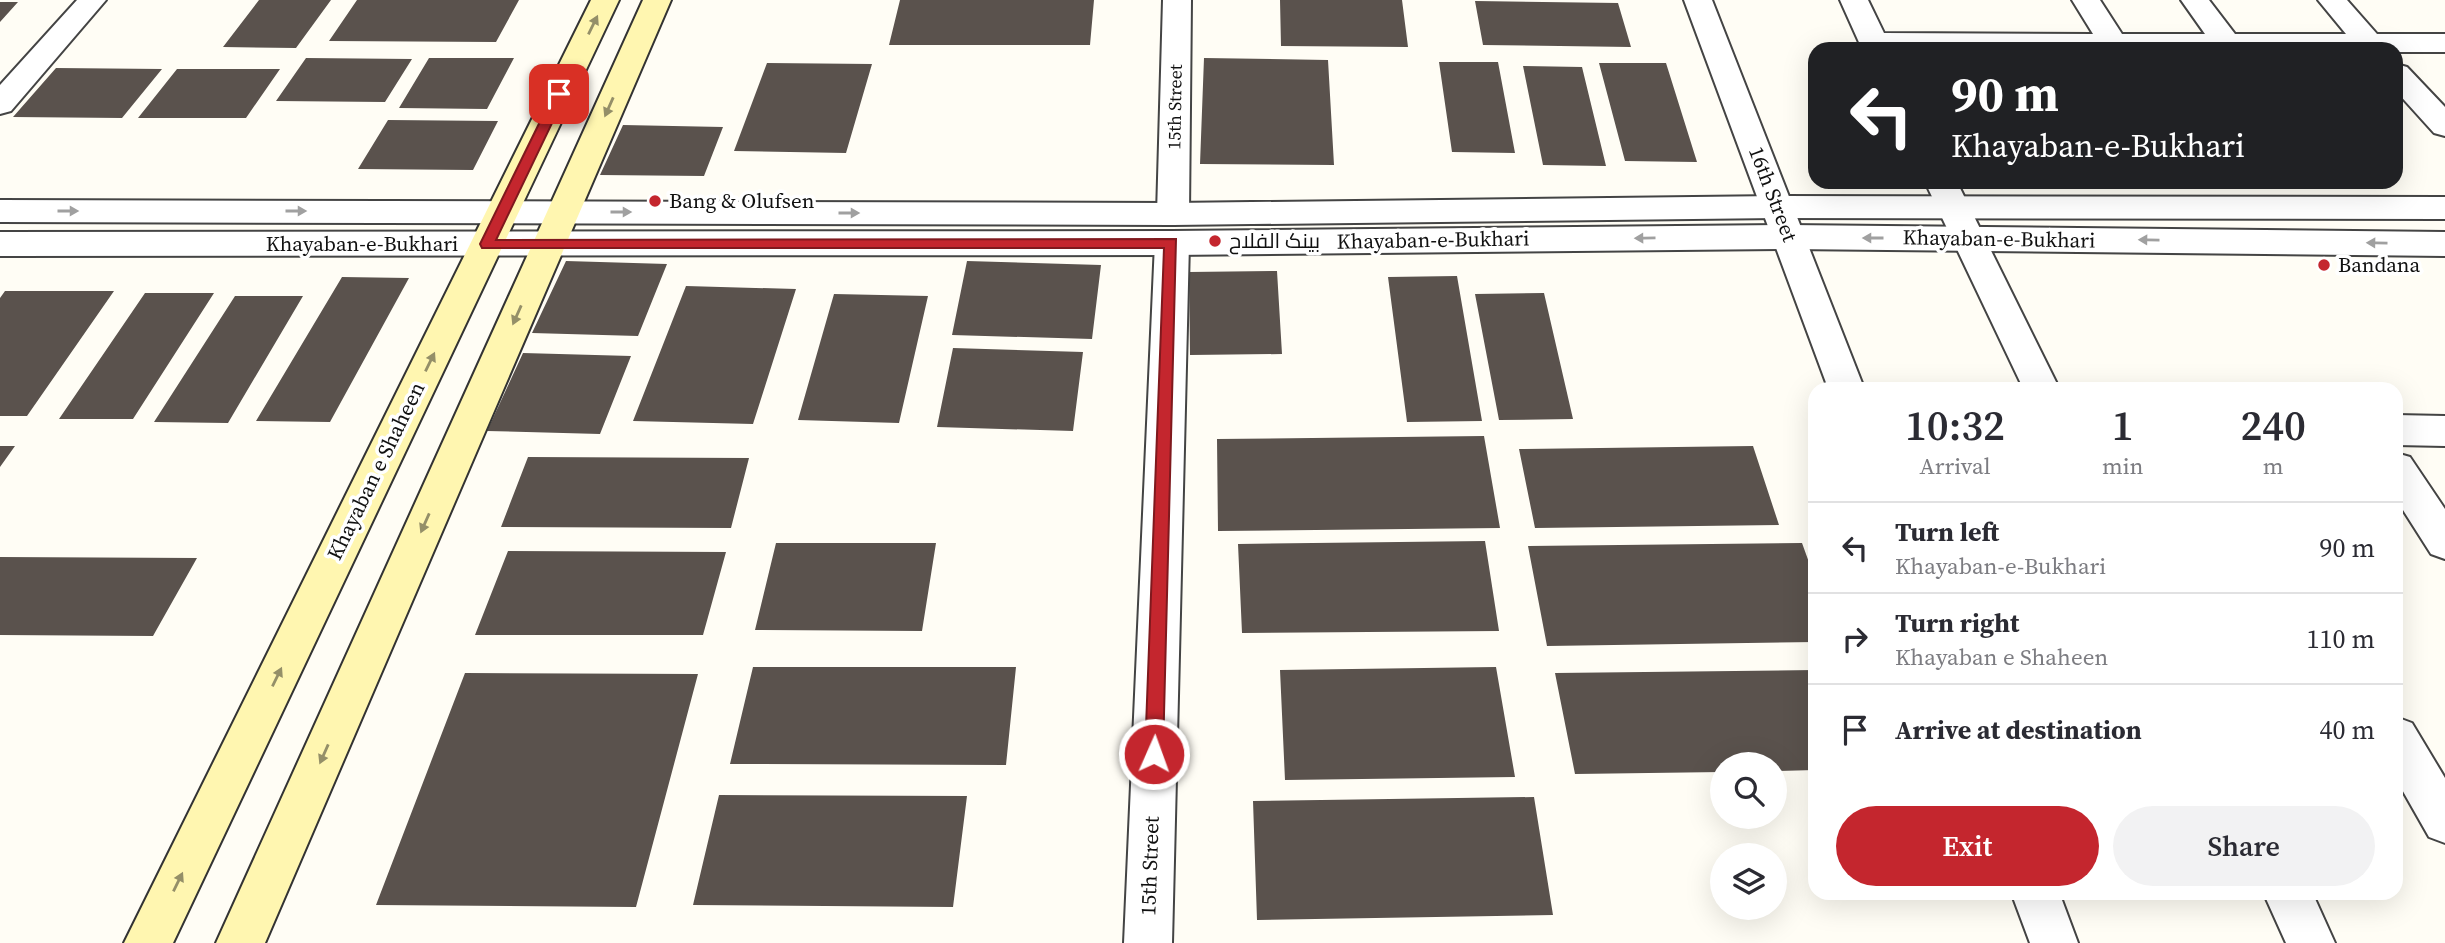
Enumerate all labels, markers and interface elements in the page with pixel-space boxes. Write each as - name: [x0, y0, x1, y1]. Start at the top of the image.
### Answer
- one-way arrow: [588, 15, 599, 35]
- text: 90 m: [1951, 60, 2059, 127]
- pin: [529, 64, 589, 124]
- street label: 15th Street: [1161, 64, 1188, 150]
- icon: left: [1836, 70, 1927, 161]
- icon: arrive: [540, 75, 578, 113]
- one-way arrow: [603, 97, 615, 117]
- text: Khayaban-e-Bukhari: [1951, 124, 2245, 168]
- street label: 16th Street: [1742, 142, 1805, 246]
- place label: Bang & Olufsen: [669, 186, 815, 215]
- marker: Bang & Olufsen: [647, 193, 663, 209]
- one-way arrow: [57, 205, 79, 217]
- one-way arrow: [285, 205, 307, 217]
- one-way arrow: [610, 206, 632, 218]
- one-way arrow: [838, 207, 860, 219]
- street label: Khayaban-e-Bukhari: [1902, 222, 2096, 255]
- street label: Khayaban-e-Bukhari: [1336, 223, 1530, 256]
- place label: بینک الفلاح: [1229, 226, 1320, 255]
- street label: Khayaban-e-Bukhari: [266, 229, 458, 258]
- one-way arrow: [1862, 232, 1884, 243]
- marker: بینک الفلاح: [1207, 233, 1223, 249]
- one-way arrow: [1634, 233, 1656, 244]
- one-way arrow: [2138, 235, 2160, 246]
- one-way arrow: [2366, 238, 2388, 249]
- place label: Bandana: [2338, 250, 2421, 279]
- marker: Bandana: [2316, 257, 2332, 273]
- one-way arrow: [511, 305, 523, 325]
- one-way arrow: [424, 352, 435, 372]
- street label: Khayaban e Shaheen: [320, 377, 431, 565]
- text: 10:32: [1905, 396, 2005, 454]
- text: 1: [2112, 396, 2134, 454]
- text: 240: [2240, 396, 2306, 454]
- text: Arrival: [1919, 450, 1991, 482]
- text: min: [2102, 450, 2143, 482]
- text: m: [2263, 450, 2284, 482]
- one-way arrow: [419, 513, 431, 533]
- text: Turn left: [1895, 514, 1999, 550]
- icon: left: [1836, 529, 1874, 567]
- text: 90 m: [2320, 530, 2375, 566]
- text: Khayaban-e-Bukhari: [1895, 550, 2106, 582]
- text: Turn right: [1895, 605, 2019, 641]
- icon: right: [1836, 620, 1874, 658]
- text: 110 m: [2307, 621, 2375, 657]
- text: Khayaban e Shaheen: [1895, 641, 2108, 673]
- one-way arrow: [271, 667, 283, 687]
- icon: arrive: [1836, 711, 1874, 749]
- text: Arrive at destination: [1895, 712, 2142, 748]
- text: 40 m: [2320, 712, 2375, 748]
- position arrow: [1117, 717, 1191, 791]
- one-way arrow: [318, 744, 330, 764]
- map controls: [1710, 752, 1787, 920]
- button: search: [1710, 752, 1787, 829]
- button: Exit: [1836, 806, 2099, 886]
- button: Share: [2113, 806, 2375, 886]
- street label: 15th Street: [1133, 816, 1166, 916]
- button: layers: [1710, 843, 1787, 920]
- one-way arrow: [172, 872, 183, 892]

